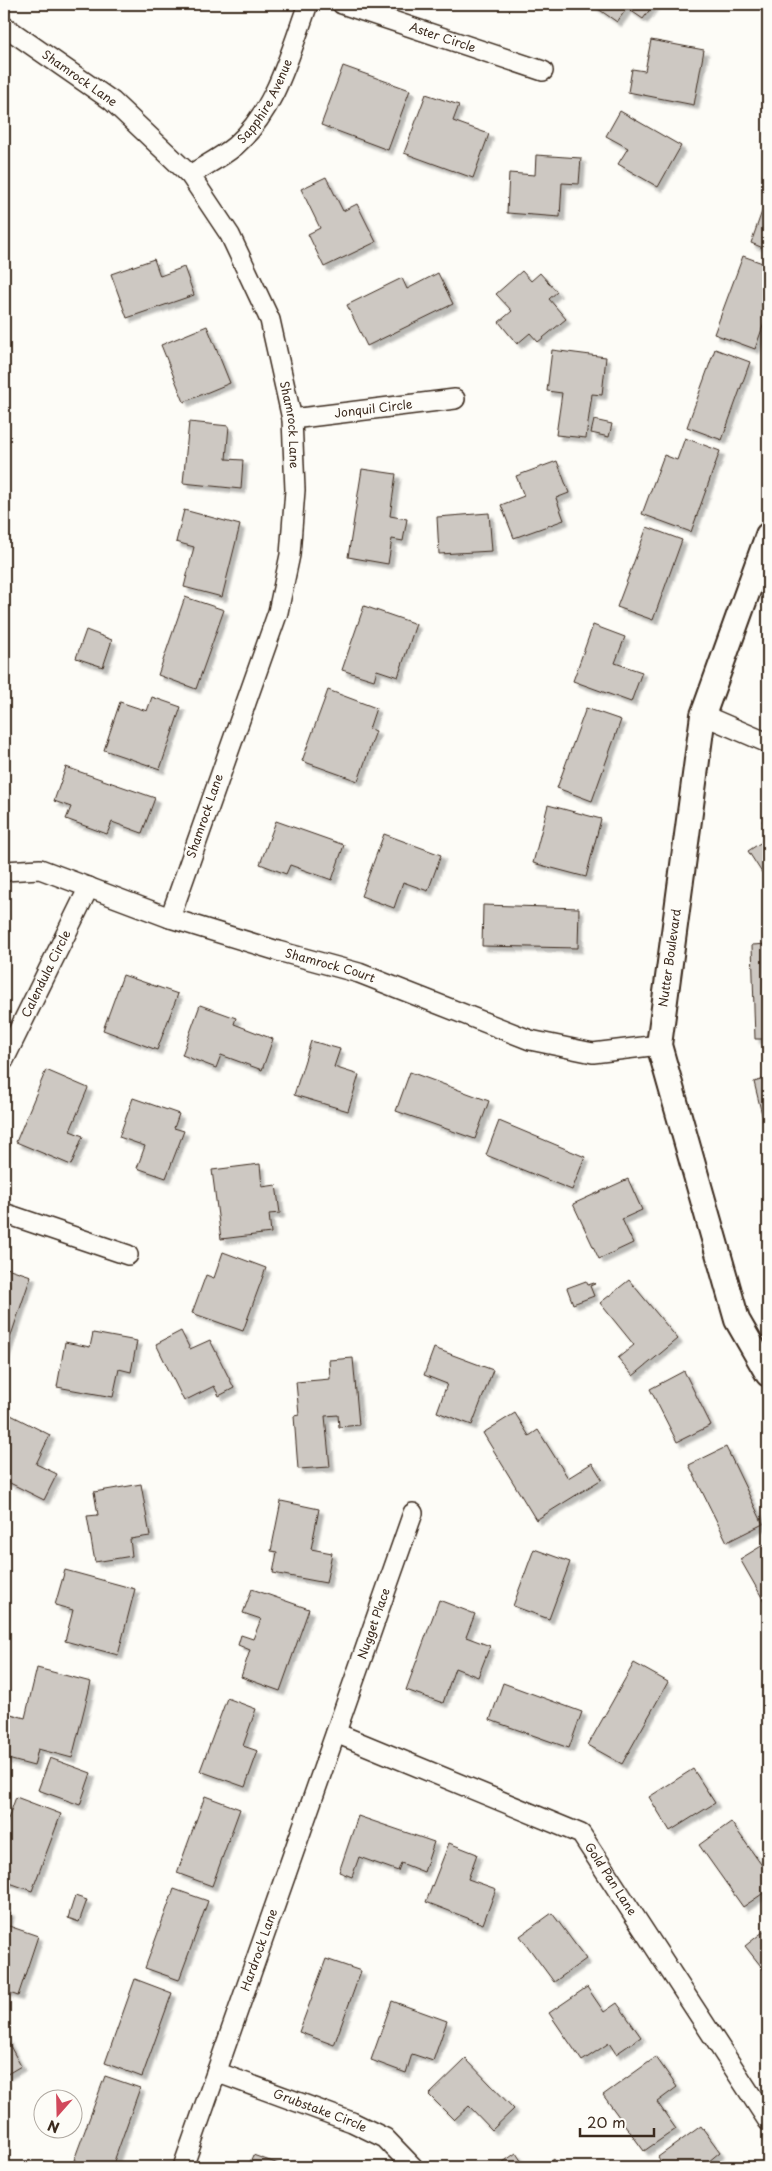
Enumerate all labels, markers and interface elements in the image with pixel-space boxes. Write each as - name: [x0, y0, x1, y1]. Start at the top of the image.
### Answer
- street label: Aster Circle: [407, 17, 479, 56]
- street label: Shamrock Lane: [39, 45, 122, 110]
- street label: Sapphire Avenue: [233, 56, 296, 147]
- street label: Shamrock Lane: [276, 379, 304, 469]
- street label: Jonquil Circle: [333, 394, 414, 422]
- street label: Shamrock Lane: [181, 771, 227, 860]
- street label: Nutter Boulevard: [653, 907, 685, 1008]
- street label: Calendula Circle: [16, 926, 75, 1020]
- street label: Shamrock Court: [283, 943, 378, 987]
- street label: Nugget Place: [352, 1585, 394, 1661]
- street label: Gold Pan Lane: [581, 1839, 642, 1919]
- street label: Hardrock Lane: [236, 1906, 281, 1993]
- street label: Grubstake Circle: [271, 2084, 371, 2136]
- north arrow: [32, 2088, 82, 2138]
- scale bar: [580, 2106, 653, 2138]
- text: 20 m: [587, 2110, 626, 2133]
- text: N: [45, 2115, 62, 2138]

